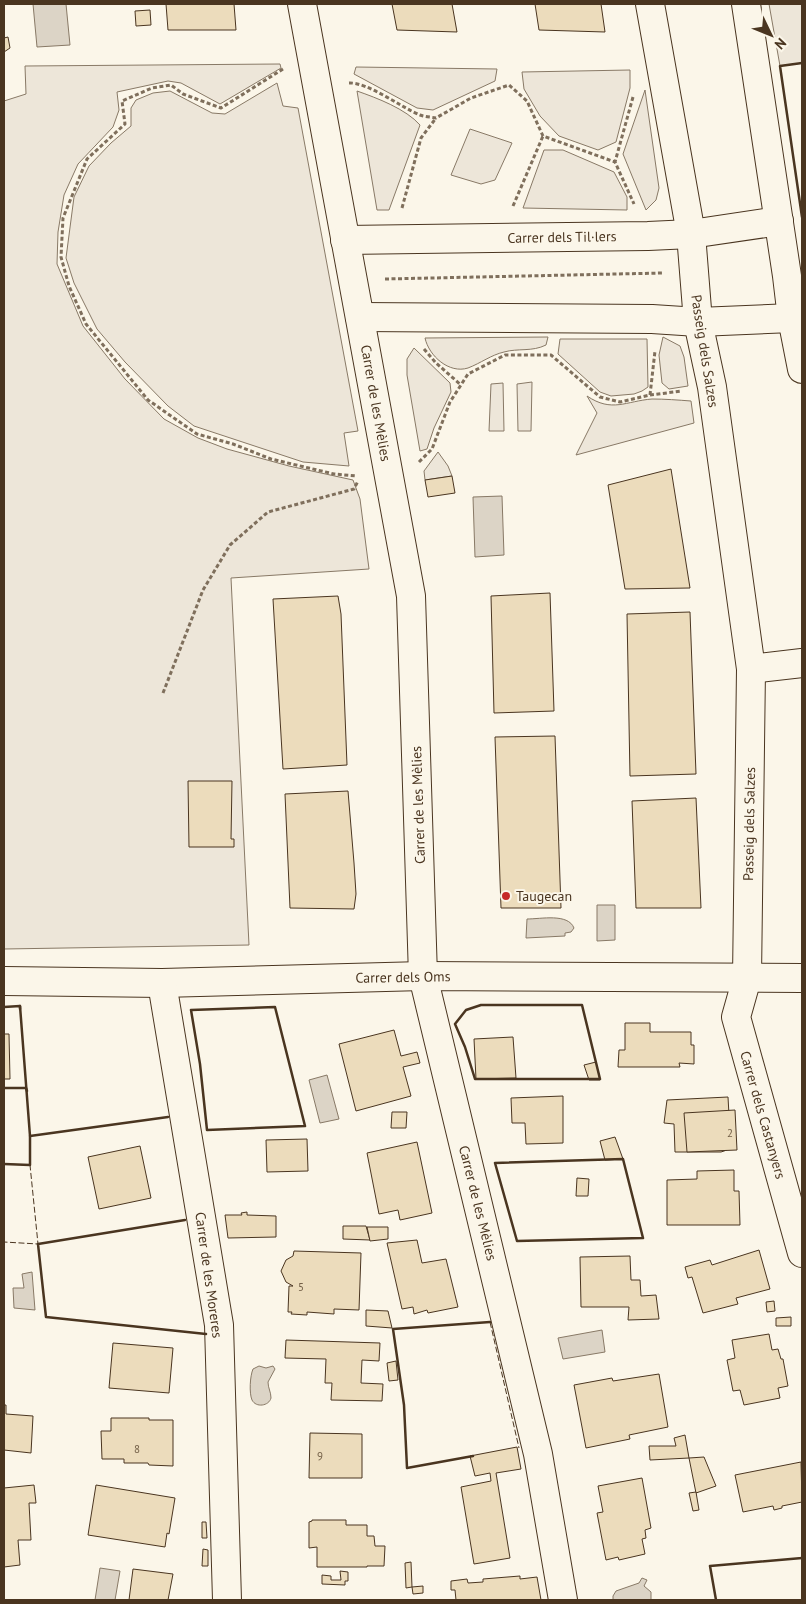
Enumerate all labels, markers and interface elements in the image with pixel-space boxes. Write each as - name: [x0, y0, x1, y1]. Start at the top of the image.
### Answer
- north arrow: [746, 10, 796, 60]
- text: N: [771, 34, 790, 53]
- street label: Carrer dels Til·lers: [507, 227, 617, 247]
- street label: Passeig dels Salzes: [687, 293, 723, 409]
- street label: Carrer de les Mèlies: [357, 343, 395, 463]
- street label: Carrer de les Mèlies: [407, 746, 429, 864]
- street label: Passeig dels Salzes: [739, 767, 759, 881]
- place label: Taugecan: [516, 887, 572, 905]
- marker: Taugecan: [500, 890, 512, 902]
- street label: Carrer dels Oms: [355, 967, 451, 987]
- street label: Carrer dels Castanyers: [736, 1049, 790, 1181]
- house number: 2: [727, 1126, 733, 1140]
- street label: Carrer de les Mèlies: [455, 1144, 501, 1263]
- street label: Carrer de les Moreres: [191, 1211, 227, 1339]
- house number: 5: [298, 1280, 304, 1294]
- house number: 8: [134, 1442, 140, 1456]
- house number: 9: [317, 1449, 323, 1463]

